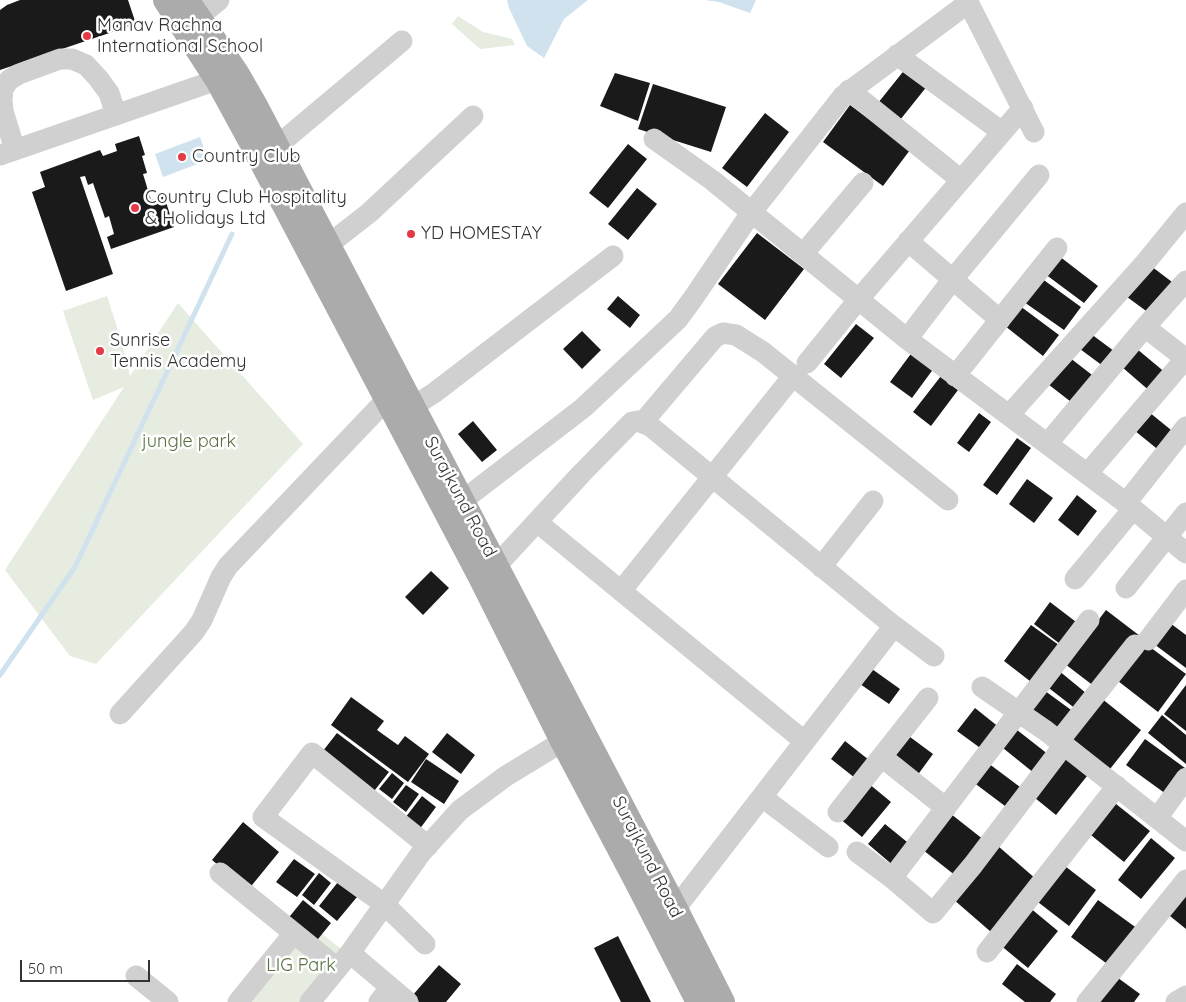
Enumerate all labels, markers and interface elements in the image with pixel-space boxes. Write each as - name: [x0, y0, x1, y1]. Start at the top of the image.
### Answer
- place label: Manav Rachna International School: [97, 15, 263, 58]
- marker: Manav Rachna International School: [81, 30, 93, 42]
- place label: Country Club: [192, 146, 300, 168]
- marker: Country Club: [176, 151, 188, 163]
- place label: Country Club Hospitality & Holidays Ltd: [145, 187, 347, 230]
- marker: Country Club Hospitality & Holidays Ltd: [129, 202, 141, 214]
- place label: YD HOMESTAY: [421, 223, 542, 245]
- marker: YD HOMESTAY: [405, 228, 417, 240]
- place label: Sunrise Tennis Academy: [110, 330, 246, 372]
- marker: Sunrise Tennis Academy: [94, 345, 106, 357]
- park label: jungle park: [142, 431, 236, 453]
- street label: Surajkund Road: [419, 433, 501, 561]
- street label: Surajkund Road: [607, 793, 687, 921]
- scale bar: [22, 950, 152, 982]
- park label: LIG Park: [266, 955, 336, 977]
- text: 50 m: [28, 959, 63, 978]

